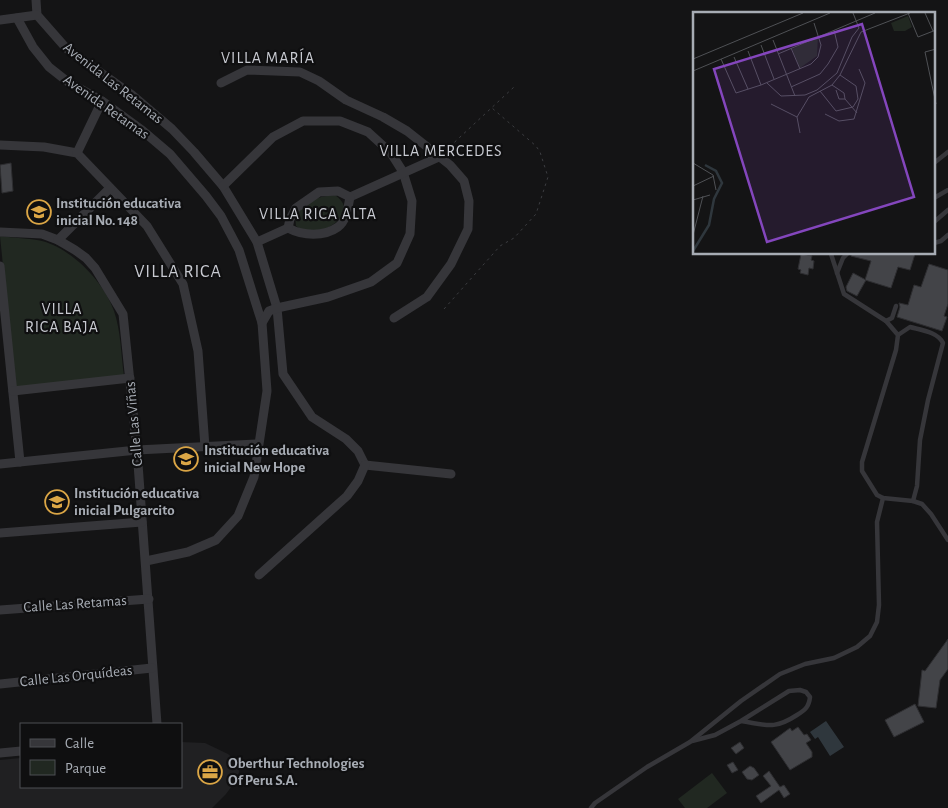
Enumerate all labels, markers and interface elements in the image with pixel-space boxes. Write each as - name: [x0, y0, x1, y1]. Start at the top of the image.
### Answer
- inset map: [693, 12, 936, 255]
- street label: Avenida Las Retamas: [60, 40, 166, 126]
- district label: VILLA MARÍA: [221, 48, 315, 66]
- street label: Avenida Retamas: [60, 72, 152, 142]
- district label: VILLA MERCEDES: [379, 143, 503, 159]
- place label: Institución educativa inicial No. 148: [56, 196, 181, 228]
- school or university icon: Institución educativa inicial No. 148: [26, 199, 52, 225]
- district label: VILLA RICA ALTA: [259, 206, 377, 222]
- district label: VILLA RICA: [134, 263, 222, 281]
- district label: VILLA RICA BAJA: [25, 301, 99, 335]
- street label: Calle Las Viñas: [123, 381, 145, 467]
- place label: Institución educativa inicial New Hope: [204, 443, 329, 475]
- school or university icon: Institución educativa inicial New Hope: [173, 446, 199, 472]
- place label: Institución educativa inicial Pulgarcito: [74, 486, 199, 518]
- school or university icon: Institución educativa inicial Pulgarcito: [44, 489, 70, 515]
- street label: Calle Las Retamas: [23, 593, 127, 615]
- street label: Calle Las Orquídeas: [19, 663, 133, 689]
- legend: [20, 723, 182, 788]
- text: Calle: [65, 736, 94, 751]
- place label: Oberthur Technologies Of Peru S.A.: [228, 756, 365, 788]
- office icon: Oberthur Technologies Of Peru S.A.: [197, 759, 223, 785]
- text: Parque: [65, 761, 106, 776]

